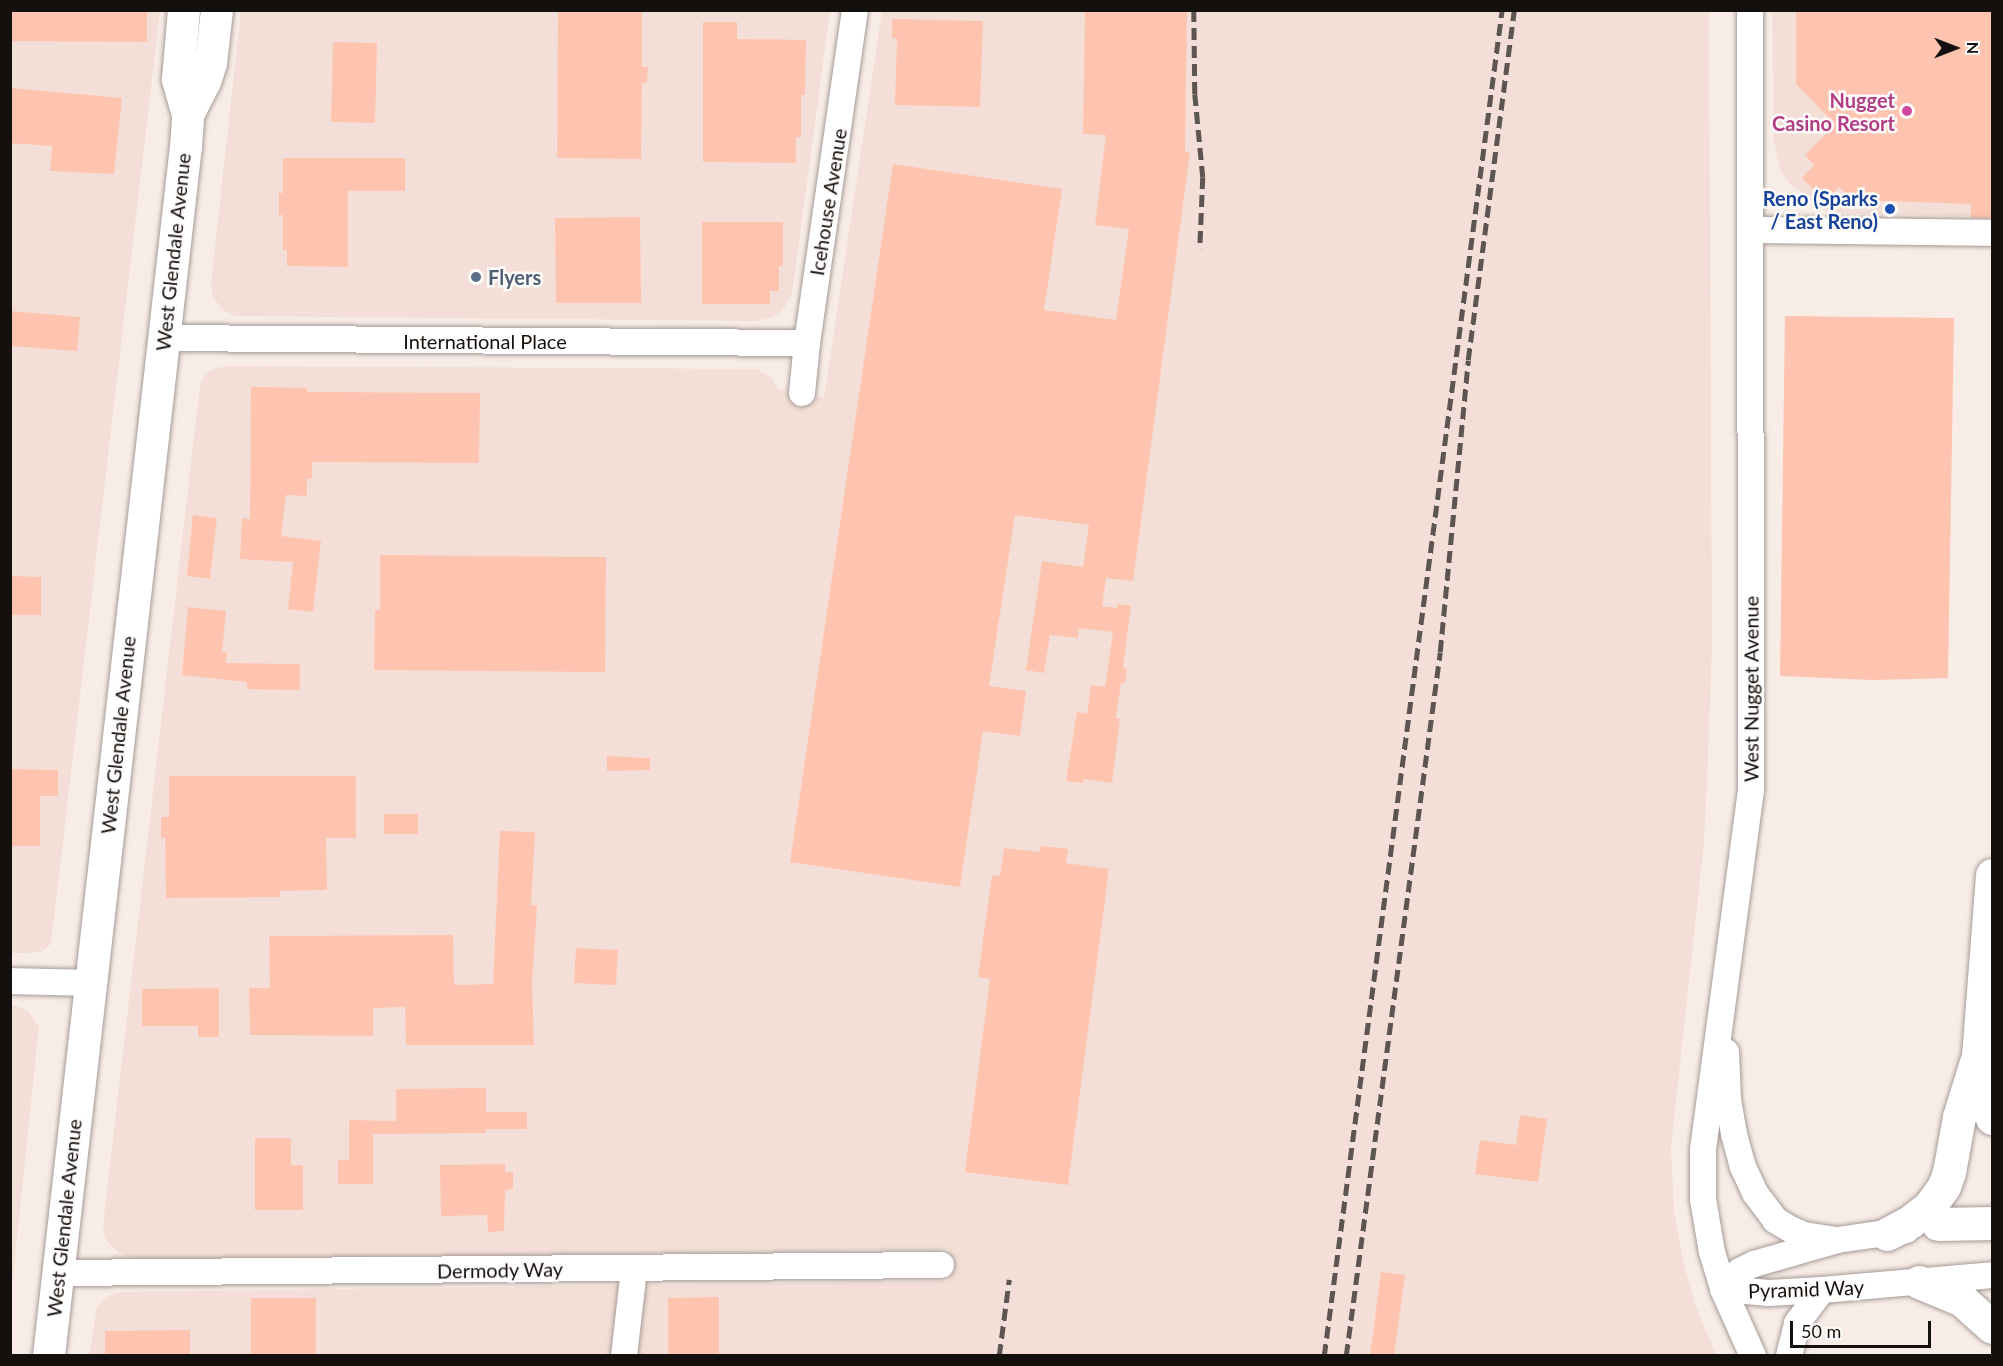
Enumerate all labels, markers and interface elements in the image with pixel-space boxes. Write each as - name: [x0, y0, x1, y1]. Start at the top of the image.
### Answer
- north arrow: [1925, 18, 1985, 78]
- text: N: [1964, 42, 1983, 54]
- place label: Nugget Casino Resort: [1772, 88, 1895, 135]
- marker: Nugget Casino Resort: [1900, 104, 1914, 118]
- street label: Icehouse Avenue: [804, 126, 852, 278]
- street label: West Glendale Avenue: [151, 151, 195, 353]
- place label: Reno (Sparks / East Reno): [1763, 186, 1878, 233]
- marker: Reno (Sparks / East Reno): [1883, 202, 1897, 216]
- place label: Flyers: [488, 265, 541, 289]
- marker: Flyers: [469, 270, 483, 284]
- street label: International Place: [403, 329, 567, 353]
- street label: West Nugget Avenue: [1739, 596, 1763, 782]
- street label: West Glendale Avenue: [96, 634, 140, 836]
- street label: West Glendale Avenue: [42, 1117, 86, 1319]
- street label: Dermody Way: [436, 1257, 564, 1283]
- street label: Pyramid Way: [1747, 1275, 1865, 1303]
- scale bar: [1793, 1309, 1934, 1347]
- text: 50 m: [1801, 1320, 1841, 1342]

